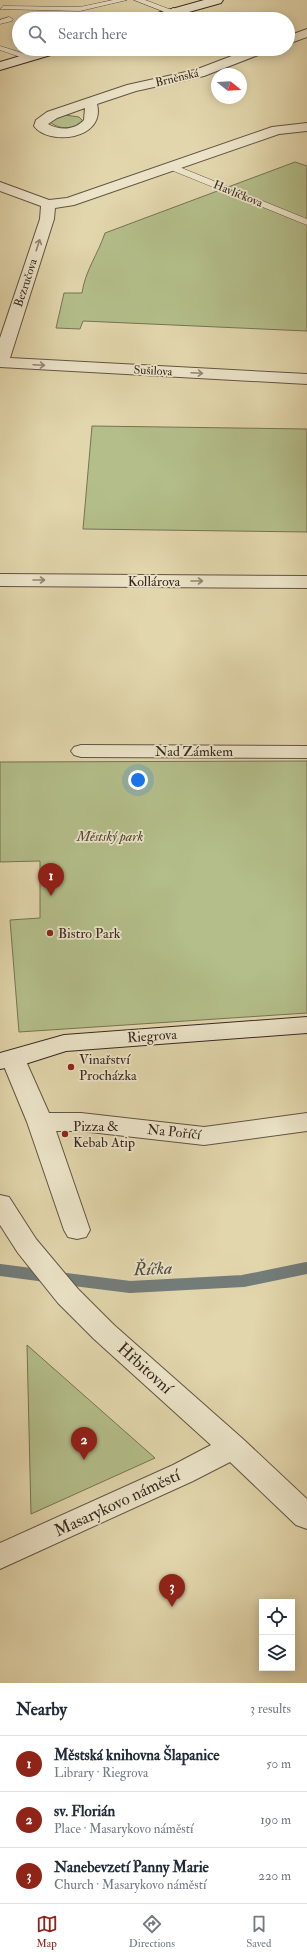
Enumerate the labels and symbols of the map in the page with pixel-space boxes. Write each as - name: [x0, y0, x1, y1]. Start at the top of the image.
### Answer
- street label: Brněnská: [154, 65, 201, 90]
- north arrow: [211, 68, 247, 104]
- street label: Havlíčkova: [211, 177, 266, 211]
- one-way arrow: [35, 238, 42, 251]
- street label: Bezručova: [11, 256, 41, 309]
- one-way arrow: [32, 361, 45, 368]
- street label: Sušilova: [133, 362, 174, 380]
- one-way arrow: [190, 369, 203, 377]
- street label: Kollárova: [128, 573, 181, 590]
- one-way arrow: [32, 576, 45, 584]
- one-way arrow: [190, 577, 203, 585]
- street label: Nad Zámkem: [155, 743, 233, 760]
- your location: [128, 770, 148, 790]
- park label: Městský park: [76, 828, 144, 845]
- pin: 1: [38, 863, 64, 896]
- place label: Bistro Park: [58, 925, 121, 942]
- marker: Bistro Park: [45, 928, 55, 938]
- street label: Riegrova: [126, 1026, 178, 1046]
- place label: Vinařství Procházka: [79, 1051, 137, 1084]
- marker: Vinařství Procházka: [66, 1062, 76, 1072]
- place label: Pizza & Kebab Atip: [73, 1118, 135, 1152]
- street label: Na Poříčí: [146, 1121, 203, 1143]
- marker: Pizza & Kebab Atip: [60, 1129, 70, 1139]
- water label: Říčka: [132, 1257, 173, 1281]
- street label: Hřbitovní: [113, 1338, 178, 1399]
- pin: 2: [71, 1427, 97, 1460]
- street label: Masarykovo náměstí: [51, 1464, 185, 1542]
- pin: 3: [159, 1574, 185, 1607]

